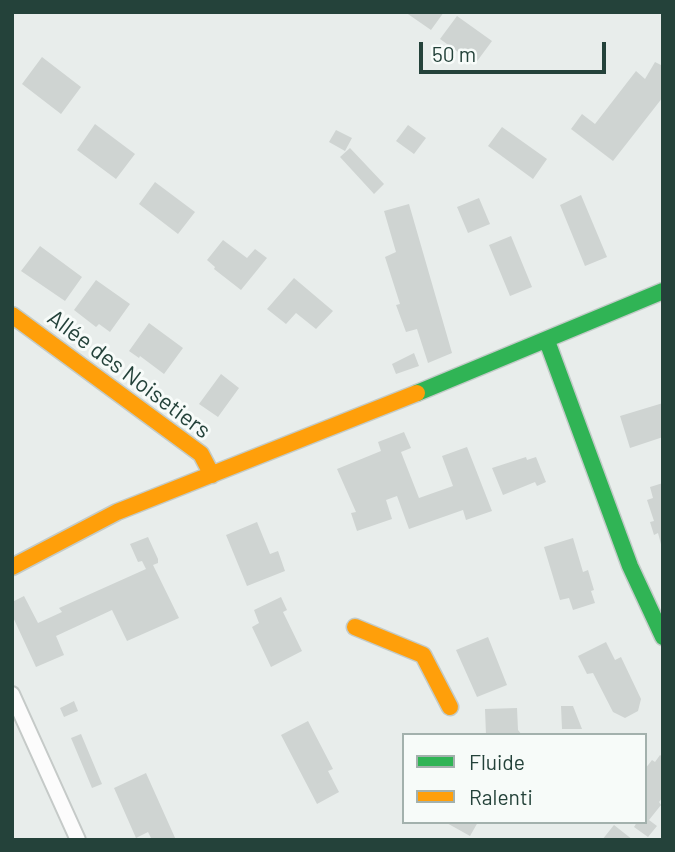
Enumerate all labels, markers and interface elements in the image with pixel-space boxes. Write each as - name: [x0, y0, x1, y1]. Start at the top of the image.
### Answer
- scale bar: [423, 28, 610, 72]
- text: 50 m: [432, 41, 476, 66]
- street label: Allée des Noisetiers: [42, 304, 216, 444]
- legend: [402, 733, 647, 824]
- text: Fluide: [469, 749, 525, 774]
- text: Ralenti: [469, 784, 533, 809]

